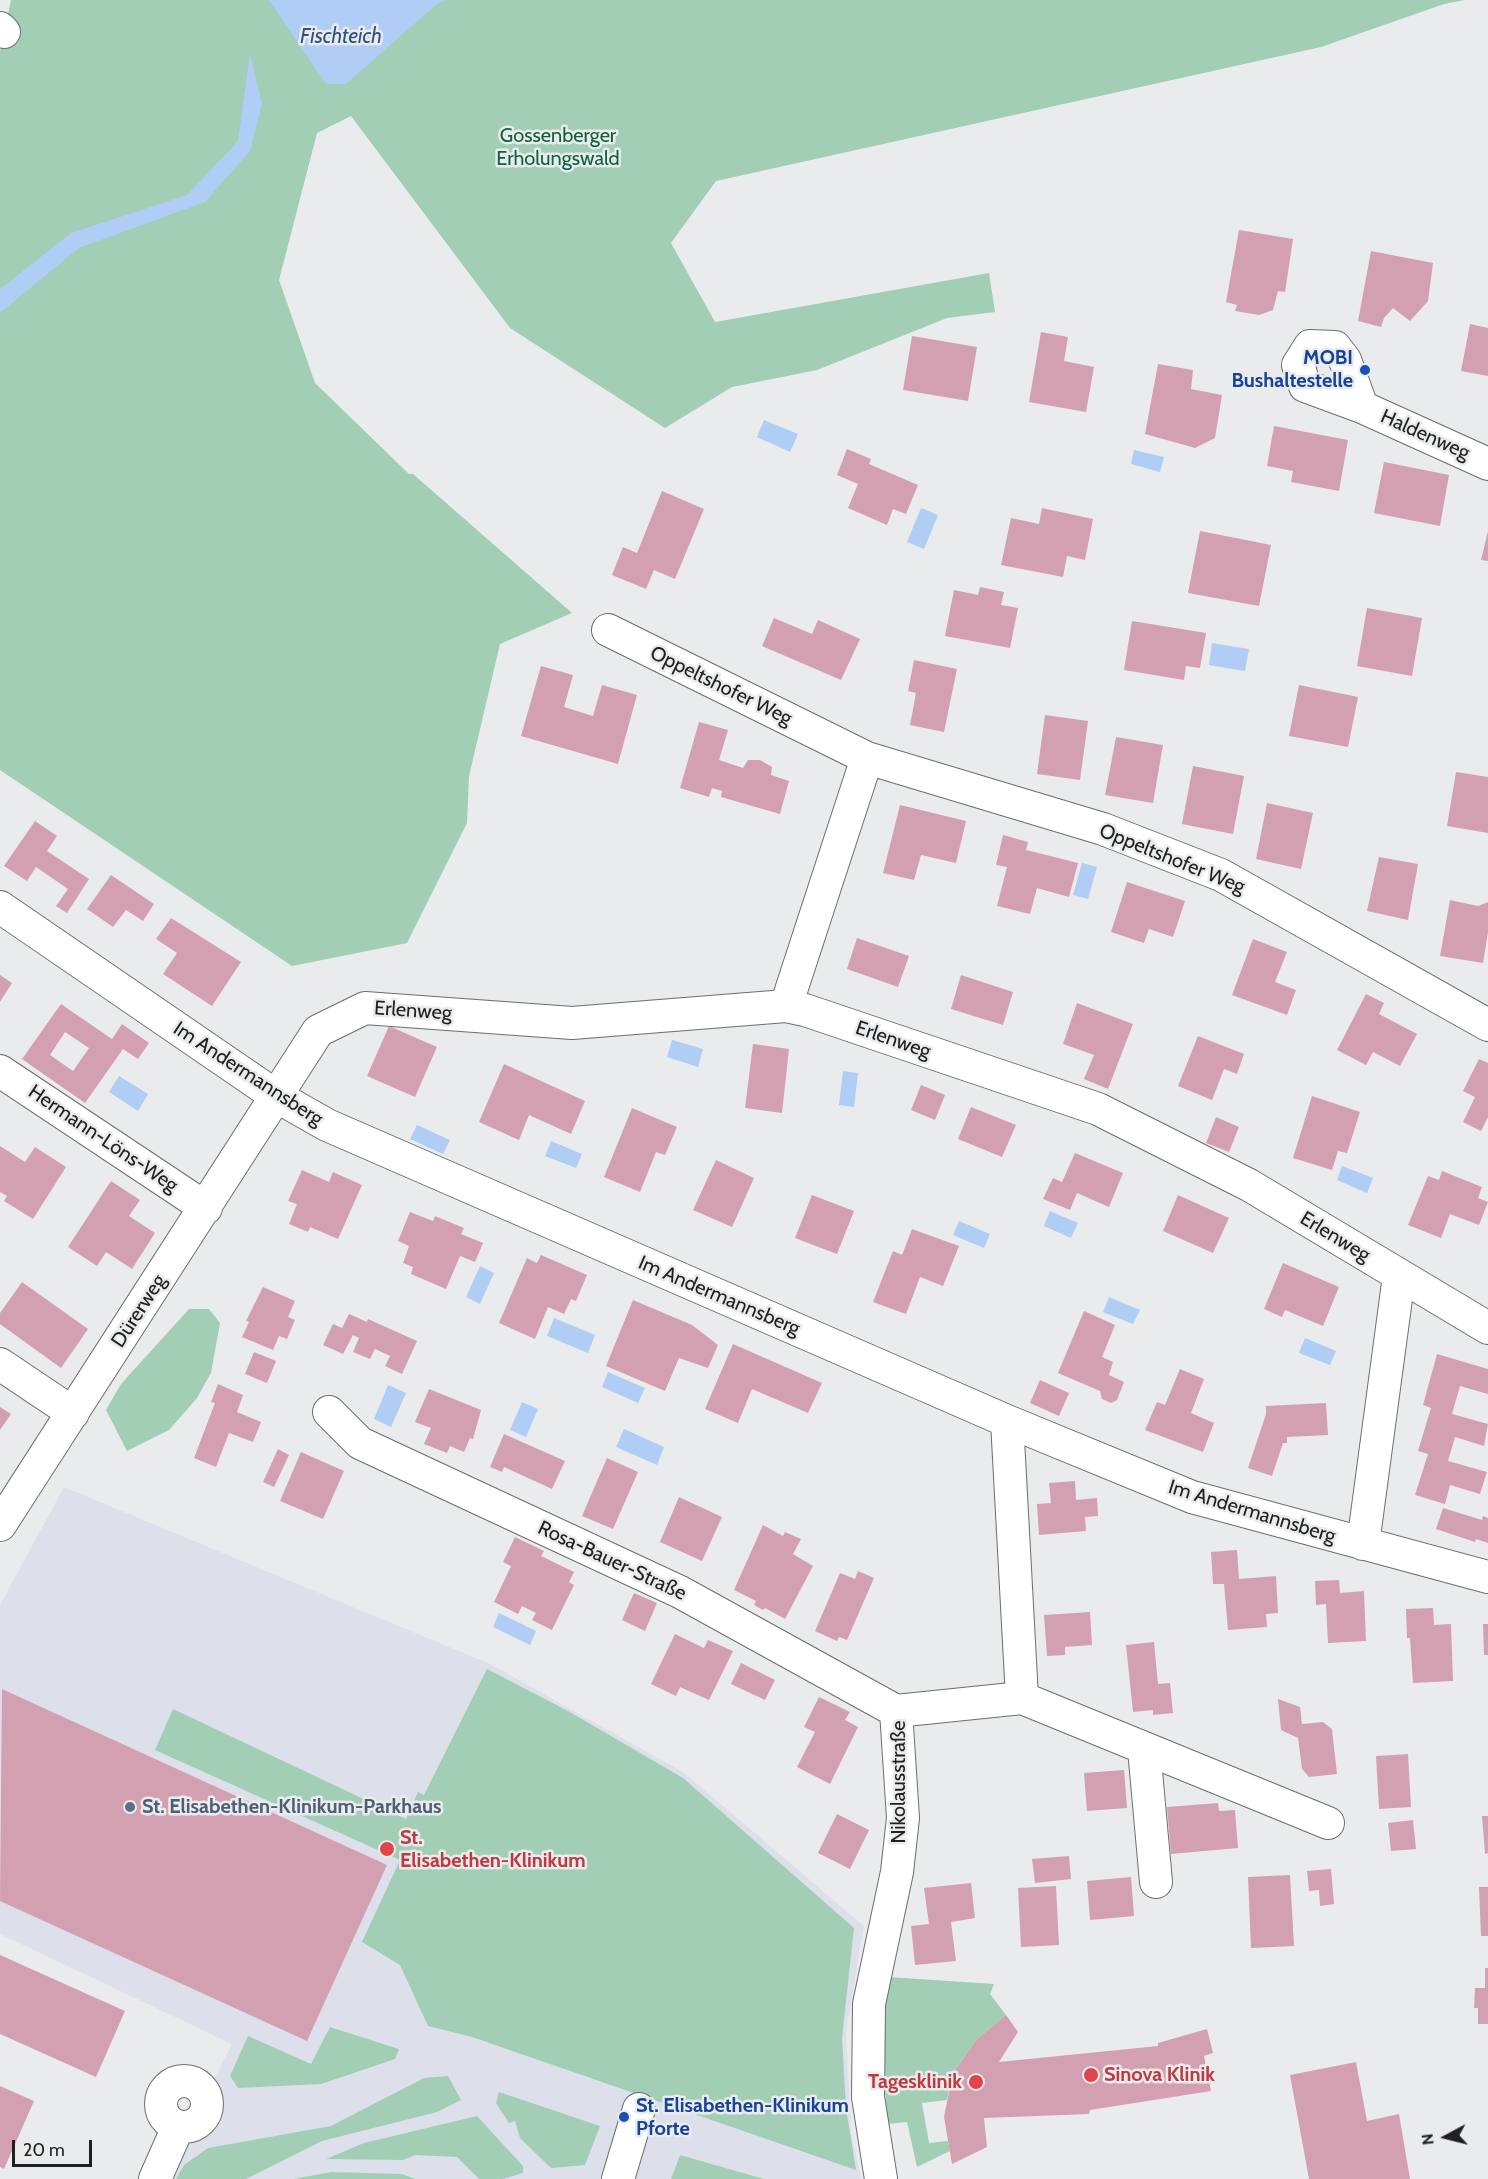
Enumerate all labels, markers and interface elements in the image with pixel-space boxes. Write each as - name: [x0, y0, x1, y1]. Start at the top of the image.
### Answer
- water label: Fischteich: [300, 24, 382, 50]
- park label: Gossenberger Erholungswald: [496, 124, 620, 171]
- place label: MOBI Bushaltestelle: [1231, 346, 1353, 393]
- marker: MOBI Bushaltestelle: [1358, 363, 1372, 377]
- street label: Haldenweg: [1377, 405, 1473, 465]
- street label: Oppeltshofer Weg: [646, 641, 796, 731]
- street label: Oppeltshofer Weg: [1096, 819, 1248, 899]
- street label: Erlenweg: [373, 996, 453, 1026]
- street label: Erlenweg: [852, 1016, 934, 1064]
- street label: Im Andermannsberg: [169, 1017, 327, 1131]
- street label: Hermann-Löns-Weg: [24, 1080, 182, 1198]
- street label: Erlenweg: [1296, 1207, 1374, 1267]
- street label: Im Andermannsberg: [635, 1251, 803, 1341]
- street label: Dürerweg: [107, 1270, 171, 1352]
- street label: Im Andermannsberg: [1166, 1475, 1338, 1549]
- street label: Rosa-Bauer-Straße: [534, 1516, 690, 1606]
- street label: Nikolausstraße: [887, 1720, 911, 1844]
- place label: St. Elisabethen-Klinikum-Parkhaus: [142, 1795, 442, 1819]
- marker: St. Elisabethen-Klinikum-Parkhaus: [123, 1800, 137, 1814]
- place label: St. Elisabethen-Klinikum: [400, 1826, 586, 1873]
- marker: St. Elisabethen-Klinikum: [378, 1840, 396, 1858]
- place label: Sinova Klinik: [1104, 2063, 1215, 2087]
- marker: Sinova Klinik: [1082, 2066, 1100, 2084]
- place label: Tagesklinik: [868, 2070, 962, 2094]
- marker: Tagesklinik: [967, 2073, 985, 2091]
- place label: St. Elisabethen-Klinikum Pforte: [636, 2094, 849, 2141]
- north arrow: [1416, 2107, 1476, 2167]
- marker: St. Elisabethen-Klinikum Pforte: [617, 2110, 631, 2124]
- scale bar: [15, 2128, 94, 2166]
- text: N: [1418, 2132, 1438, 2146]
- text: 20 m: [23, 2139, 65, 2161]

